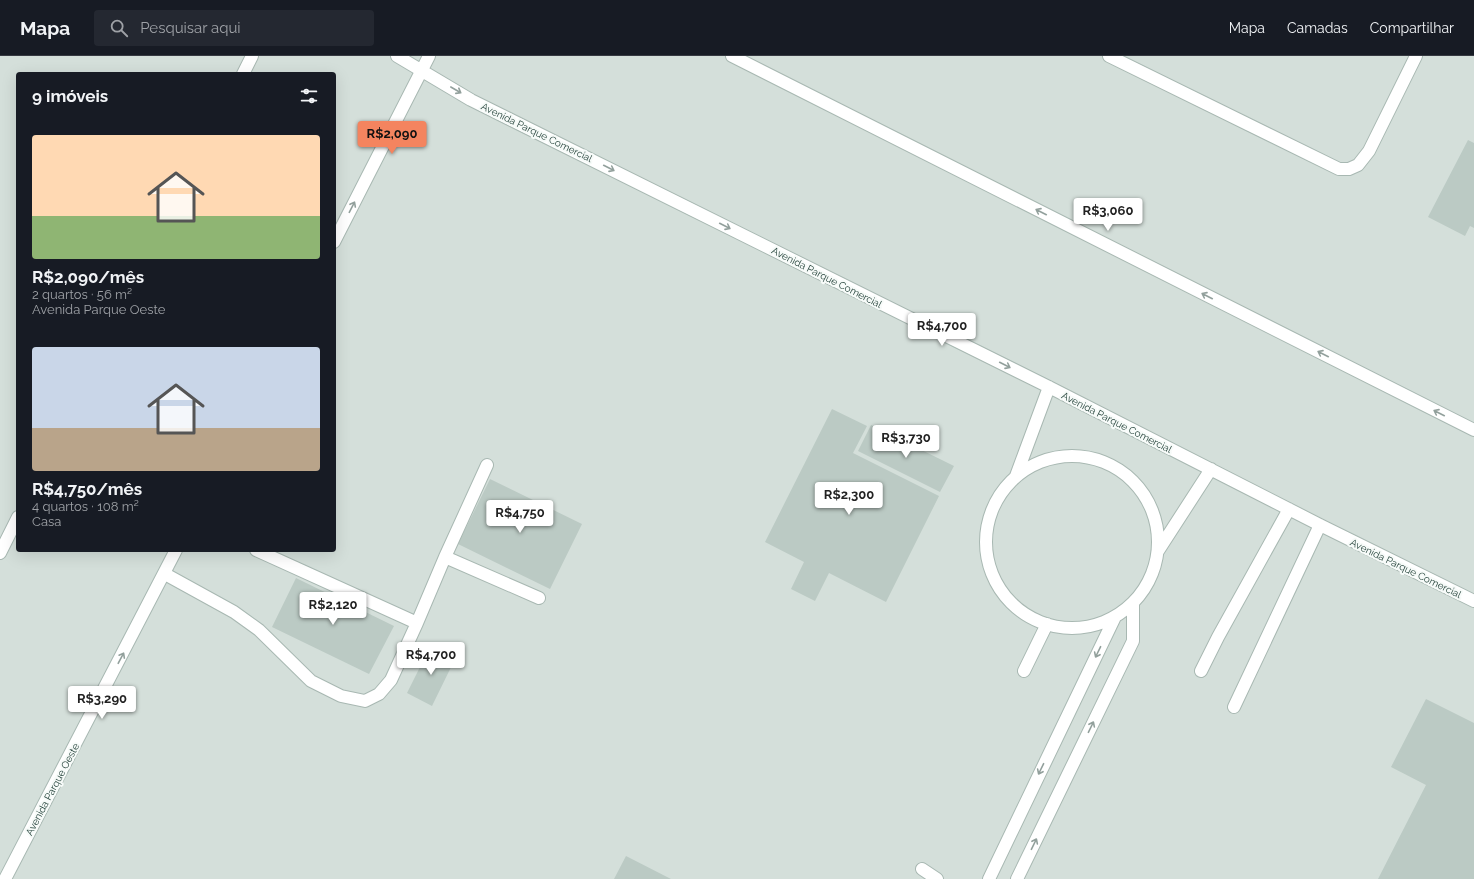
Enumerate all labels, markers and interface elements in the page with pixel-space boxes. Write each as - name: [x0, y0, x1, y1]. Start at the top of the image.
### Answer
- search box: [94, 10, 374, 46]
- text: Mapa: [20, 17, 70, 39]
- icon: search: [108, 17, 130, 39]
- text: Pesquisar aqui: [140, 19, 241, 37]
- text: Mapa: [1229, 20, 1265, 36]
- text: Camadas: [1287, 20, 1348, 36]
- text: Compartilhar: [1370, 20, 1454, 36]
- icon: filters: [298, 85, 320, 107]
- text: 9 imóveis: [32, 86, 108, 106]
- one-way arrow: [449, 87, 461, 95]
- street label: Avenida Parque Comercial: [479, 101, 594, 164]
- pin: R$2,090: [355, 121, 429, 155]
- text: R$2,090: [367, 126, 417, 141]
- icon: home: [140, 161, 212, 233]
- one-way arrow: [603, 165, 615, 172]
- pin: R$3,060: [1071, 198, 1145, 232]
- one-way arrow: [349, 202, 356, 214]
- text: R$3,060: [1083, 203, 1133, 218]
- one-way arrow: [1035, 208, 1047, 215]
- one-way arrow: [719, 223, 731, 230]
- street label: Avenida Parque Comercial: [770, 245, 884, 310]
- text: R$2,090/mês: [32, 267, 144, 287]
- text: 2 quartos · 56 m²: [32, 287, 132, 302]
- one-way arrow: [1201, 292, 1213, 299]
- text: Avenida Parque Oeste: [32, 302, 165, 317]
- pin: R$4,700: [905, 313, 979, 347]
- text: R$4,700: [917, 318, 967, 333]
- one-way arrow: [1317, 350, 1329, 357]
- one-way arrow: [998, 362, 1010, 369]
- icon: home: [140, 373, 212, 445]
- street label: Avenida Parque Comercial: [1060, 390, 1174, 455]
- one-way arrow: [1433, 409, 1445, 416]
- pin: R$3,730: [869, 425, 943, 459]
- text: R$3,730: [881, 430, 931, 445]
- text: R$4,750/mês: [32, 479, 142, 499]
- pin: R$2,300: [812, 482, 886, 516]
- text: R$2,300: [824, 487, 874, 502]
- text: 4 quartos · 108 m²: [32, 499, 139, 514]
- pin: R$4,750: [483, 500, 557, 534]
- text: R$4,750: [495, 505, 545, 520]
- text: Casa: [32, 514, 61, 529]
- street label: Avenida Parque Comercial: [1348, 537, 1463, 600]
- pin: R$2,120: [296, 592, 370, 626]
- text: R$2,120: [309, 597, 357, 612]
- pin: R$4,700: [394, 642, 468, 676]
- one-way arrow: [1094, 646, 1101, 658]
- text: R$4,700: [406, 647, 456, 662]
- one-way arrow: [118, 653, 125, 665]
- pin: R$3,290: [65, 686, 139, 720]
- text: R$3,290: [77, 691, 127, 706]
- one-way arrow: [1088, 721, 1095, 733]
- street label: Avenida Parque Oeste: [24, 741, 81, 837]
- one-way arrow: [1037, 763, 1044, 775]
- one-way arrow: [1031, 838, 1038, 850]

